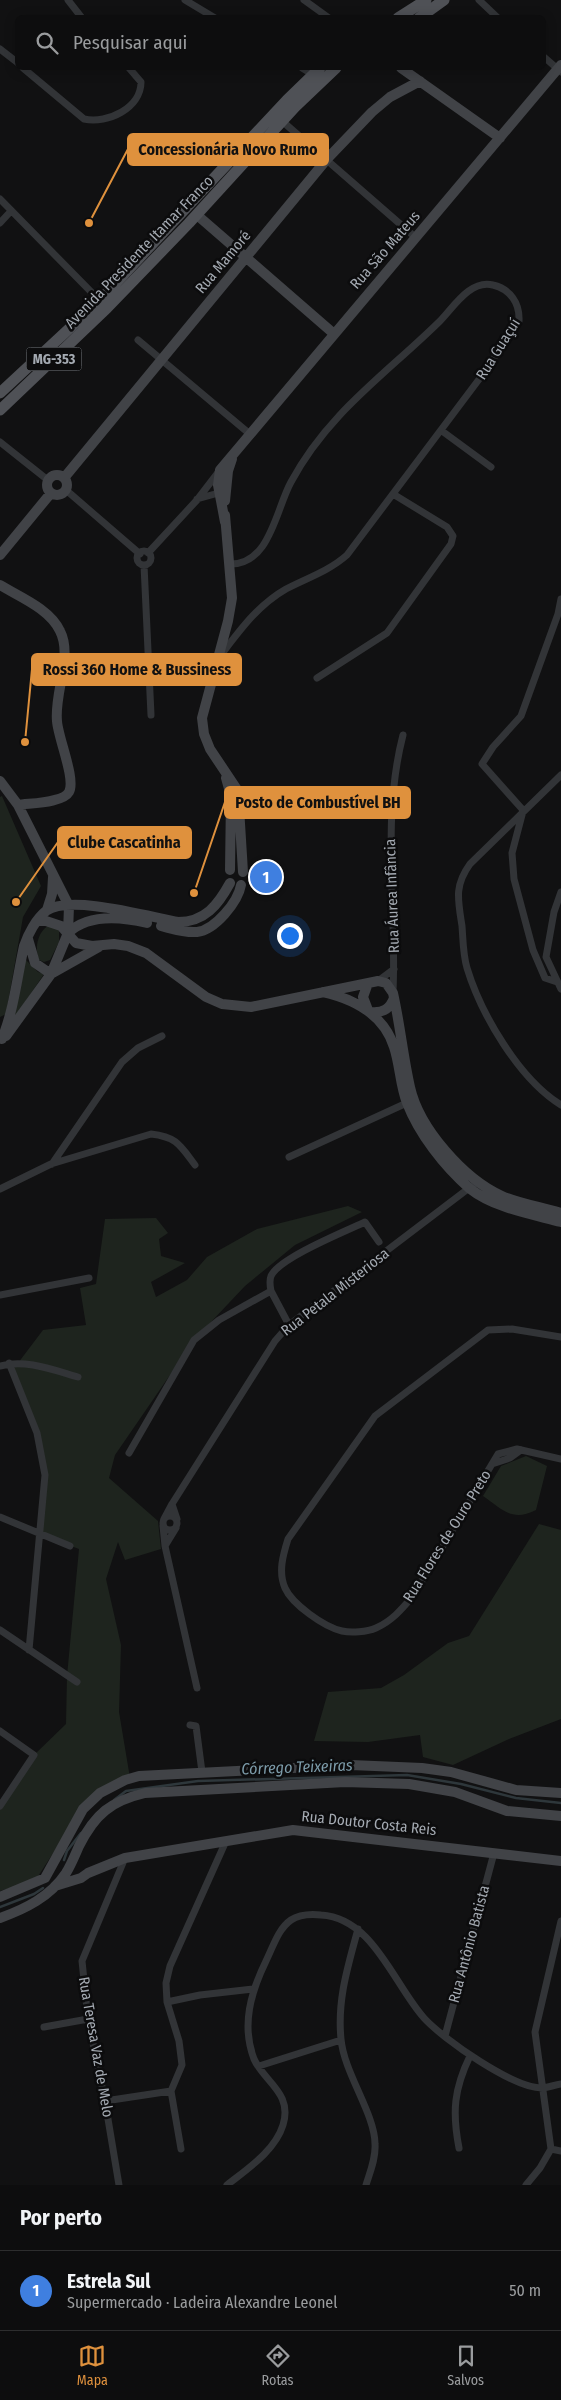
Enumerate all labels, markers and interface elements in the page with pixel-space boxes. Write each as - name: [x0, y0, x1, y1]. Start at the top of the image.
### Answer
- search box: [15, 15, 546, 70]
- icon: search: [33, 29, 61, 57]
- text: Pesquisar aqui: [73, 31, 187, 54]
- callout: Concessionária Novo Rumo: [128, 134, 328, 165]
- text: Concessionária Novo Rumo: [138, 140, 318, 159]
- street label: Avenida Presidente Itamar Franco: [61, 172, 217, 332]
- street label: Rua São Mateus: [346, 207, 424, 293]
- street label: Rua Mamoré: [191, 227, 255, 297]
- street label: Rua Guaçuí: [472, 315, 524, 383]
- road number: MG-353: [27, 348, 82, 370]
- callout: Rossi 360 Home & Bussiness: [32, 654, 241, 685]
- text: Rossi 360 Home & Bussiness: [43, 660, 231, 679]
- callout: Posto de Combustível BH: [225, 787, 410, 818]
- text: Posto de Combustível BH: [235, 793, 401, 812]
- callout: Clube Cascatinha: [58, 827, 191, 858]
- text: Clube Cascatinha: [67, 833, 181, 852]
- street label: Rua Áurea Infância: [381, 838, 403, 954]
- pin: 1: [250, 858, 282, 896]
- your location: [277, 923, 303, 949]
- street label: Rua Petala Misteriosa: [277, 1244, 393, 1340]
- street label: Rua Flores de Ouro Preto: [399, 1467, 495, 1605]
- water label: Córrego Teixeiras: [241, 1756, 353, 1778]
- street label: Rua Doutor Costa Reis: [301, 1807, 437, 1839]
- street label: Rua Antônio Batista: [445, 1883, 493, 2005]
- street label: Rua Teresa Vaz de Melo: [75, 1975, 117, 2119]
- text: Por perto: [20, 2205, 102, 2231]
- text: Estrela Sul: [67, 2270, 150, 2293]
- text: 1: [33, 2281, 39, 2300]
- text: 50 m: [509, 2281, 541, 2300]
- text: Supermercado · Ladeira Alexandre Leonel: [67, 2293, 337, 2312]
- tab: Mapa: [77, 2342, 108, 2389]
- tab: Rotas: [262, 2342, 294, 2389]
- tab: Salvos: [447, 2342, 484, 2389]

